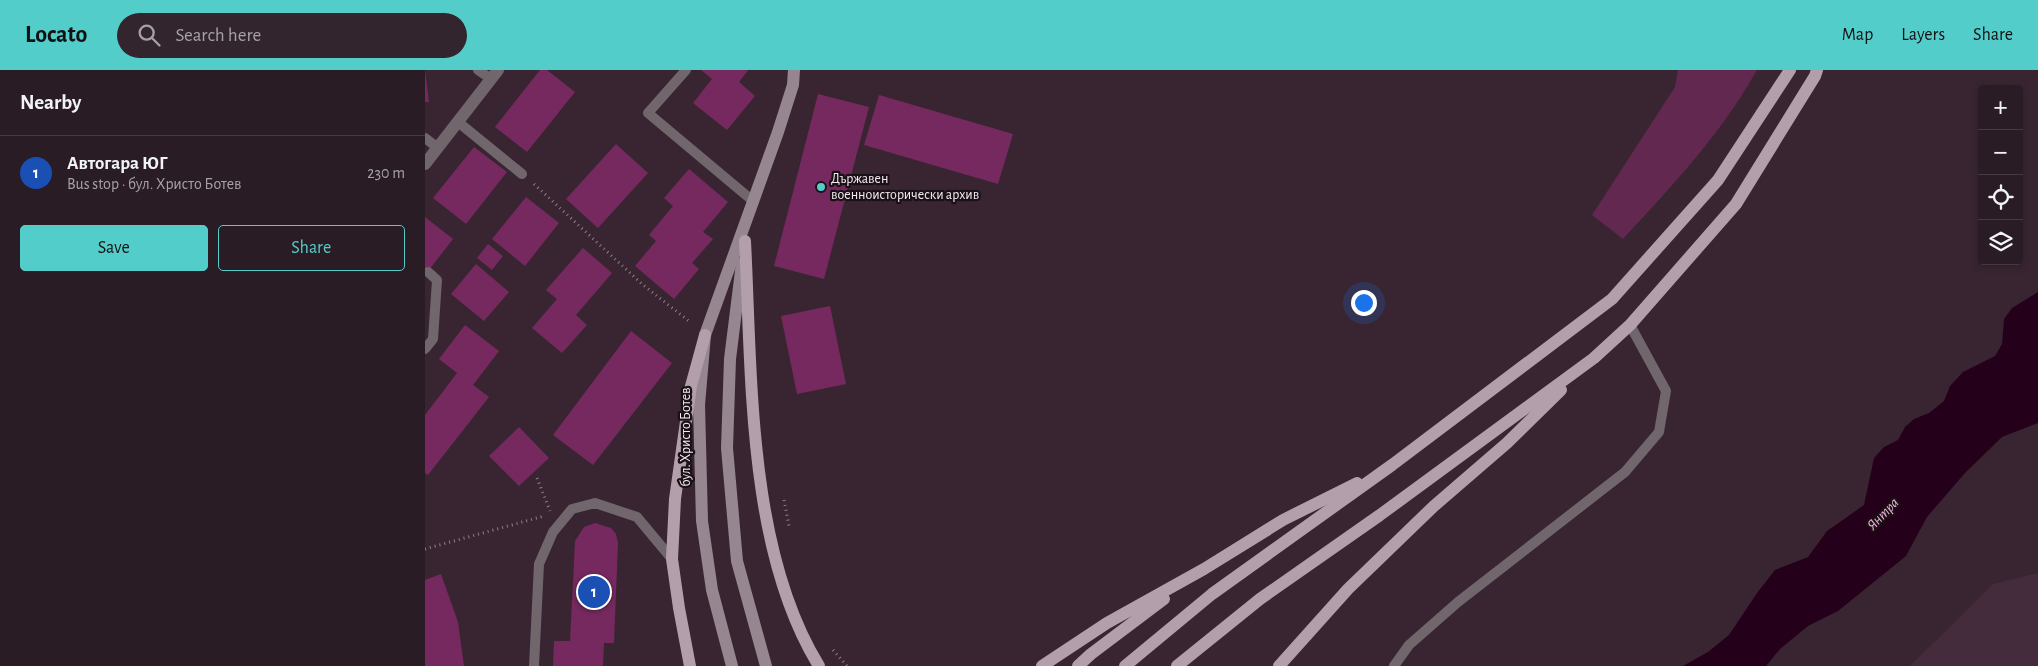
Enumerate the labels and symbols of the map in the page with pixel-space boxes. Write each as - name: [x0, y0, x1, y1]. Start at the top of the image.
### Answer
- place label: Държавен военноисторически архив: [831, 172, 979, 202]
- marker: Държавен военноисторически архив: [815, 181, 827, 193]
- your location: [1351, 290, 1377, 316]
- street label: бул. Христо Ботев: [679, 387, 693, 487]
- water label: Янтра: [1864, 495, 1902, 533]
- pin: 1: [578, 573, 610, 611]

